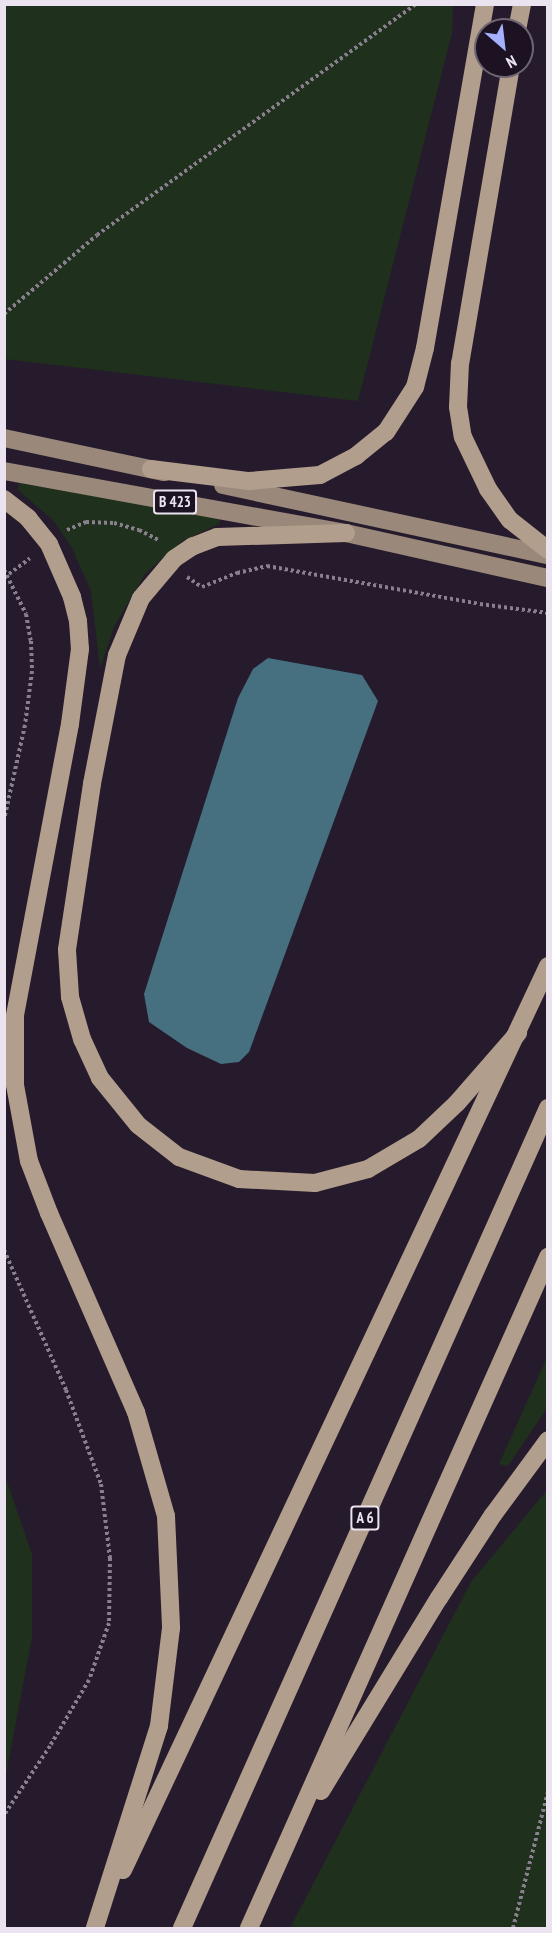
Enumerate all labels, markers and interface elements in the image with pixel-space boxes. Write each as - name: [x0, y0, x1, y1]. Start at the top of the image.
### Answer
- north arrow: [474, 18, 534, 78]
- text: N: [503, 51, 520, 73]
- road number: B 423: [152, 490, 198, 514]
- road number: A 6: [350, 1506, 380, 1530]

